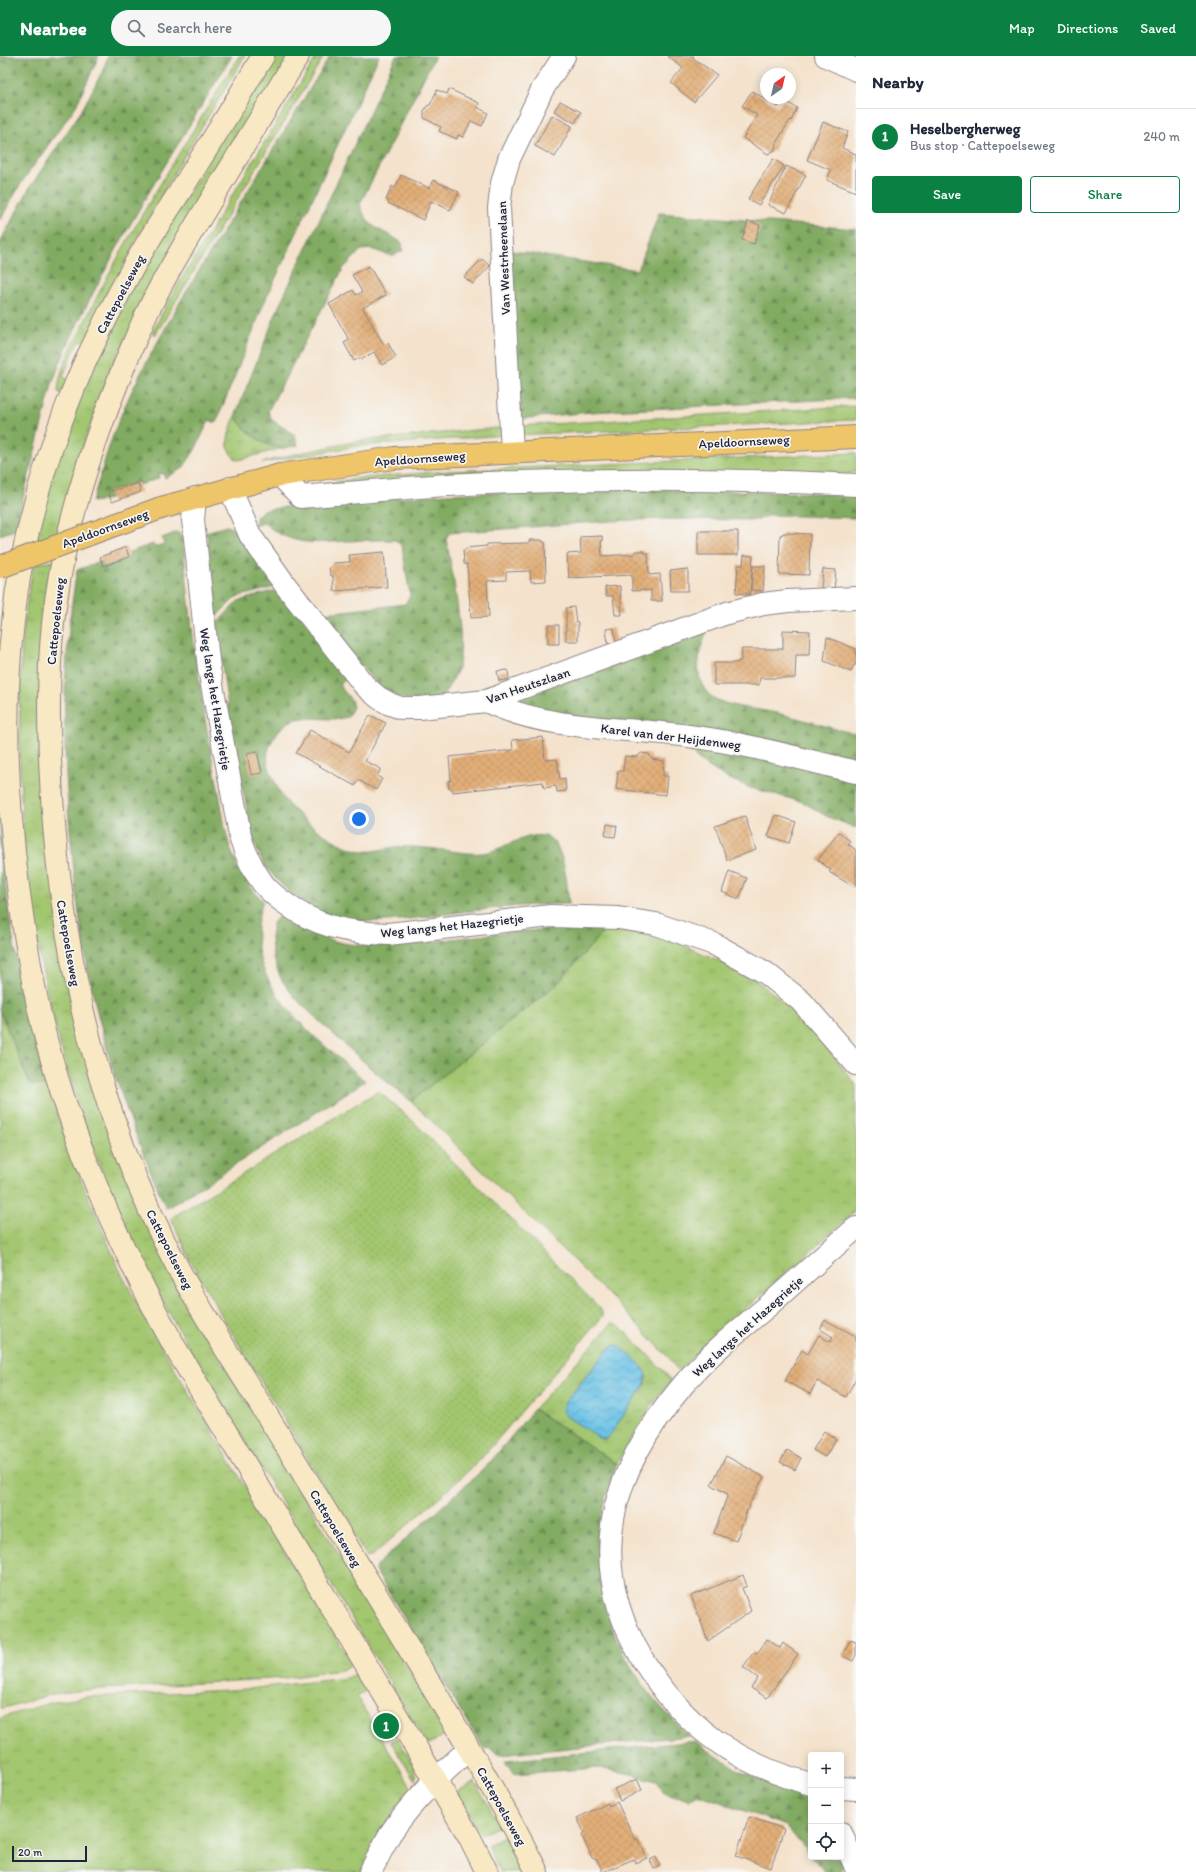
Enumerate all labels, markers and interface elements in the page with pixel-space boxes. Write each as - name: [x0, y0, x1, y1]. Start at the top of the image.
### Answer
- search box: [111, 10, 391, 46]
- text: Nearbee: [20, 17, 87, 40]
- icon: search: [125, 17, 147, 39]
- text: Search here: [157, 19, 232, 37]
- text: Map: [1009, 20, 1035, 37]
- text: Directions: [1057, 20, 1118, 37]
- text: Saved: [1140, 20, 1176, 37]
- north arrow: [760, 68, 796, 104]
- text: Nearby: [872, 72, 924, 92]
- text: Heselbergherweg: [910, 120, 1020, 138]
- text: 1: [882, 129, 888, 144]
- text: 240 m: [1143, 129, 1180, 144]
- text: Bus stop · Cattepoelseweg: [910, 138, 1055, 153]
- button: Save: [872, 176, 1022, 213]
- button: Share: [1030, 176, 1180, 213]
- street label: Van Westrheenelaan: [494, 201, 513, 315]
- street label: Cattepoelseweg: [93, 252, 148, 336]
- street label: Apeldoornseweg: [698, 432, 790, 451]
- street label: Apeldoornseweg: [374, 448, 466, 469]
- street label: Apeldoornseweg: [60, 506, 151, 551]
- street label: Cattepoelseweg: [43, 576, 68, 665]
- street label: Weg langs het Hazegrietje: [197, 627, 234, 771]
- street label: Van Heutszlaan: [484, 664, 573, 707]
- street label: Karel van der Heijdenweg: [600, 720, 742, 753]
- your location: [349, 809, 369, 829]
- street label: Cattepoelseweg: [54, 899, 84, 988]
- street label: Weg langs het Hazegrietje: [380, 911, 524, 940]
- street label: Cattepoelseweg: [143, 1207, 196, 1292]
- street label: Weg langs het Hazegrietje: [689, 1273, 806, 1380]
- street label: Cattepoelseweg: [307, 1487, 365, 1570]
- pin: 1: [373, 1711, 399, 1741]
- map controls: [808, 1752, 844, 1860]
- button: +: [808, 1752, 844, 1788]
- street label: Cattepoelseweg: [474, 1764, 530, 1849]
- button: −: [808, 1788, 844, 1824]
- button: locate: [808, 1824, 844, 1860]
- scale bar: [12, 1844, 87, 1863]
- text: 20 m: [18, 1846, 42, 1859]

